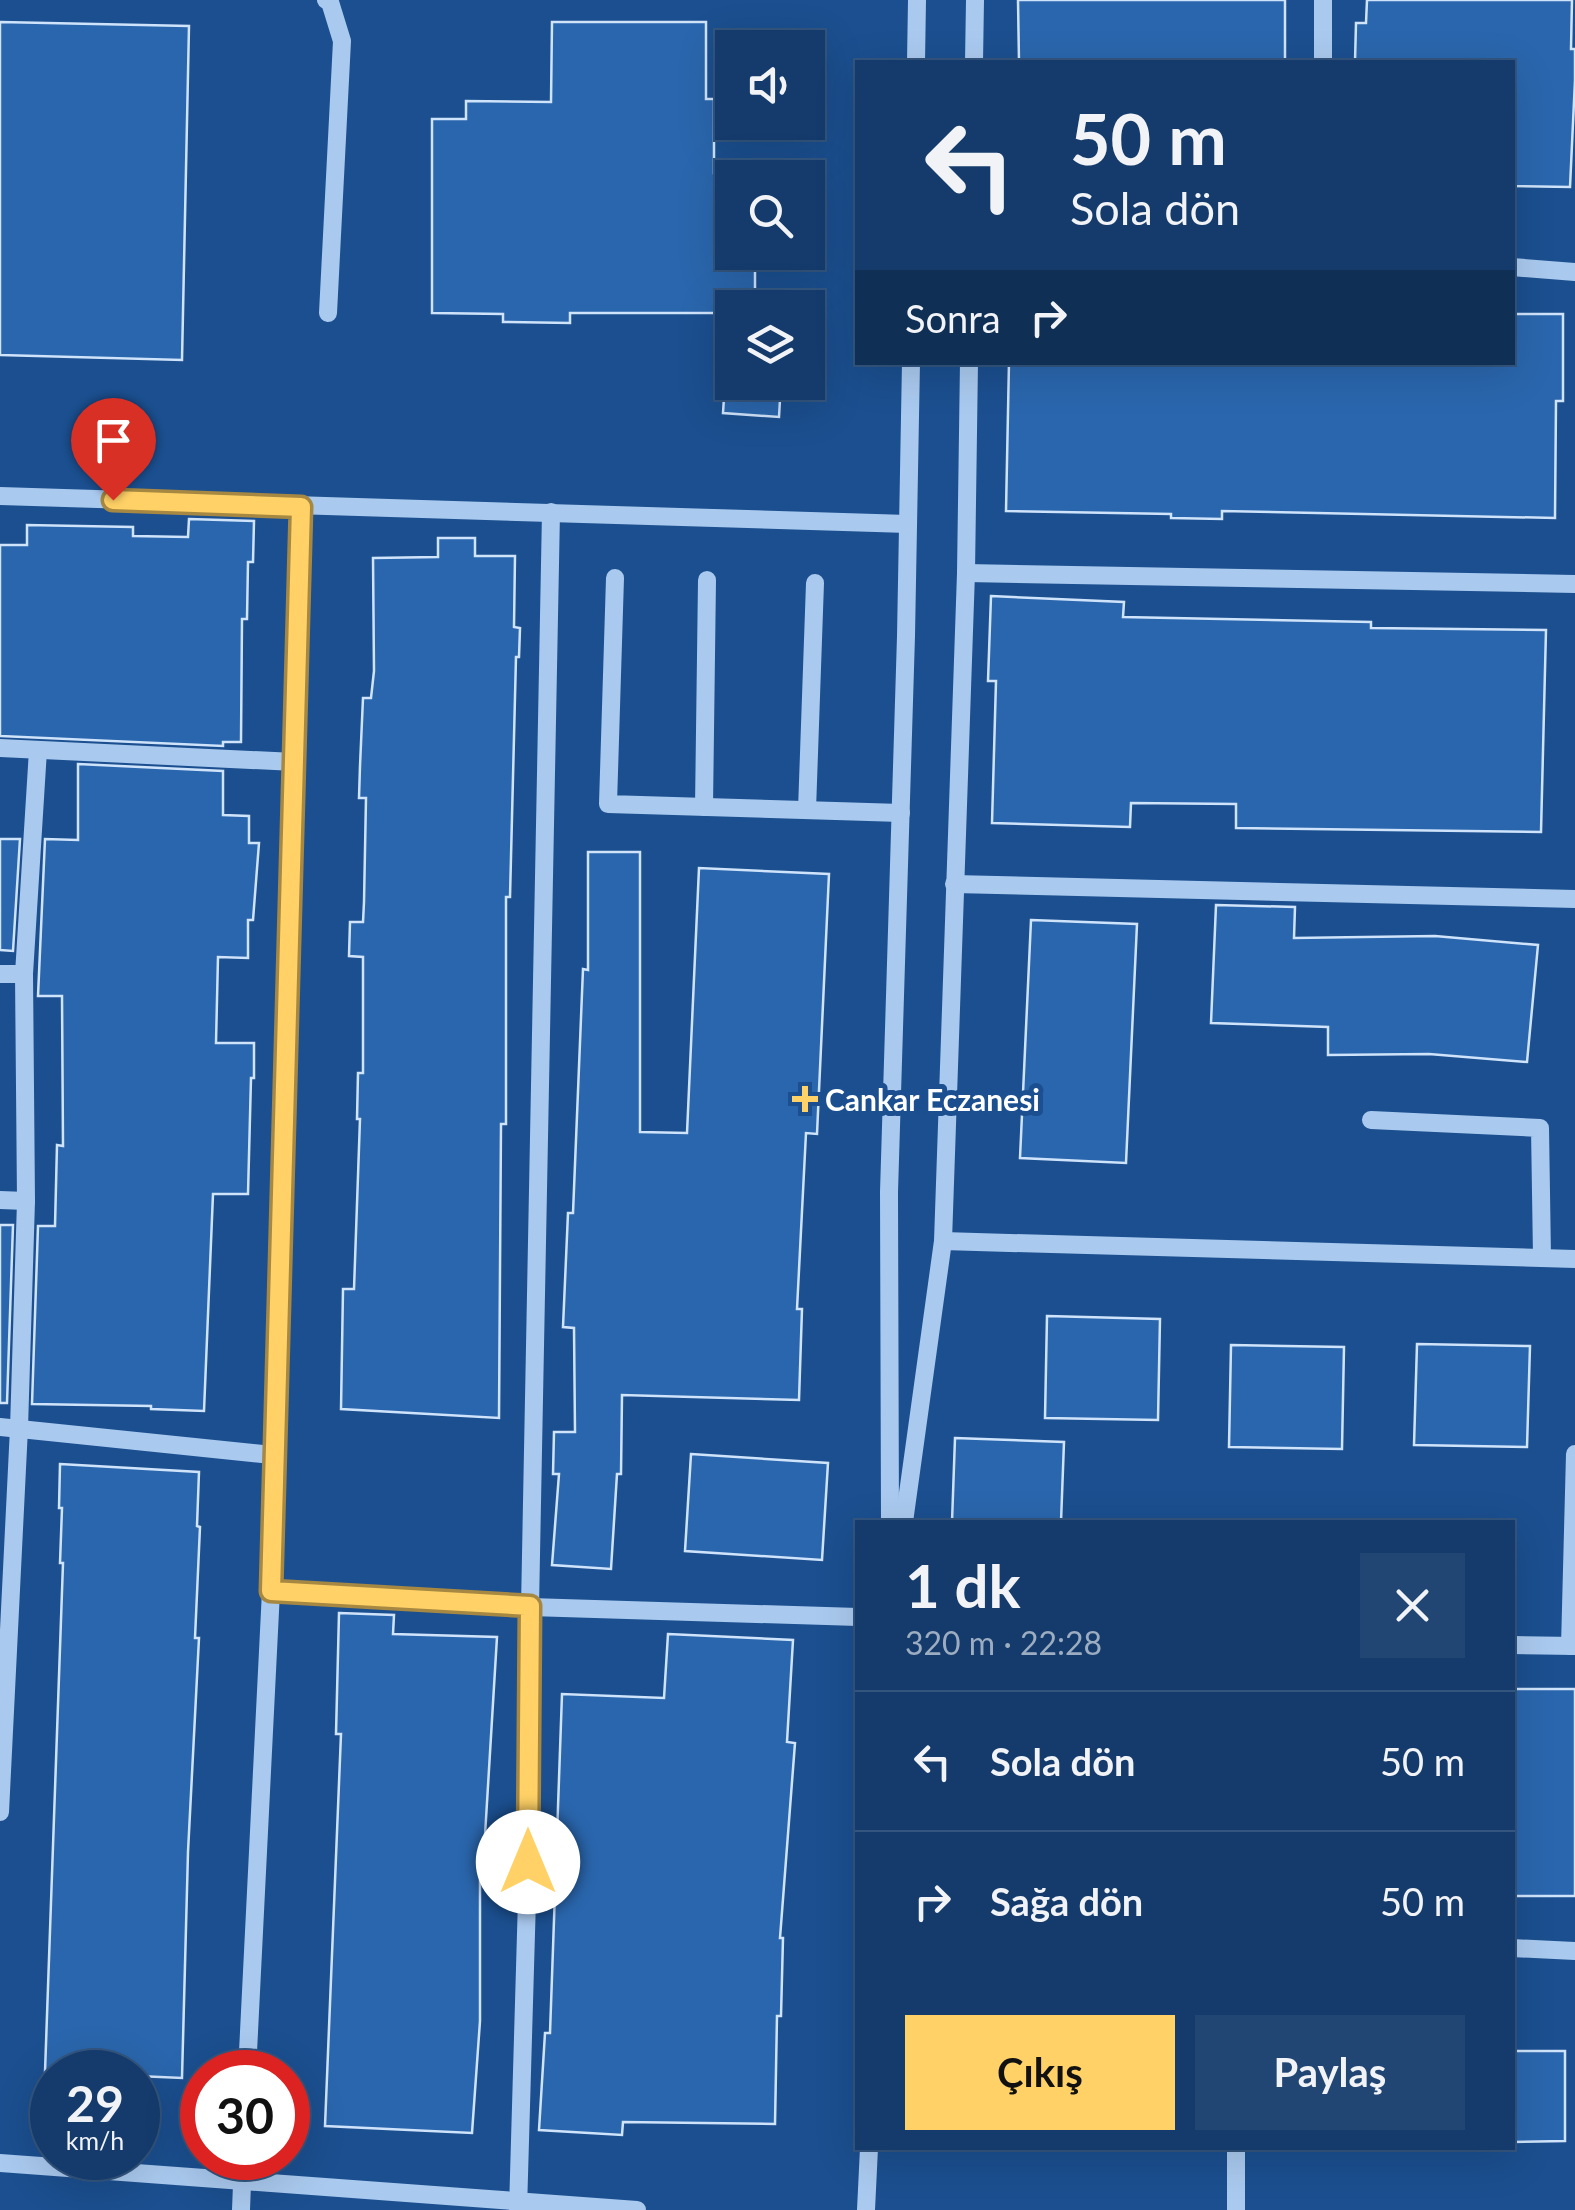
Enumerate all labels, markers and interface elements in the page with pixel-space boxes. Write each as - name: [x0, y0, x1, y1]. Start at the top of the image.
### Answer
- map controls: [715, 30, 825, 400]
- button: sound: [715, 30, 825, 140]
- text: 50 m: [1070, 96, 1227, 180]
- icon: left: [905, 100, 1035, 230]
- button: search: [715, 160, 825, 270]
- text: Sola dön: [1070, 181, 1240, 235]
- button: layers: [715, 290, 825, 400]
- icon: right: [1021, 290, 1076, 345]
- text: Sonra: [905, 295, 1001, 341]
- pin: [71, 398, 156, 501]
- icon: arrive: [86, 413, 141, 468]
- place label: Cankar Eczanesi: [825, 1081, 1040, 1117]
- marker: Cankar Eczanesi: [794, 1088, 816, 1110]
- text: 1 dk: [905, 1549, 1021, 1621]
- button: close: [1360, 1553, 1465, 1658]
- text: 320 m · 22:28: [905, 1623, 1102, 1662]
- icon: left: [905, 1734, 960, 1789]
- text: Sola dön: [990, 1738, 1135, 1784]
- text: 50 m: [1380, 1738, 1465, 1784]
- position arrow: [476, 1810, 580, 1914]
- icon: right: [905, 1874, 960, 1929]
- text: Sağa dön: [990, 1878, 1143, 1924]
- text: 50 m: [1380, 1878, 1465, 1924]
- button: Çıkış: [905, 2015, 1175, 2130]
- button: Paylaş: [1195, 2015, 1465, 2130]
- speed limit sign: 30: [180, 2050, 310, 2180]
- text: 29: [66, 2073, 124, 2133]
- text: km/h: [66, 2125, 124, 2155]

